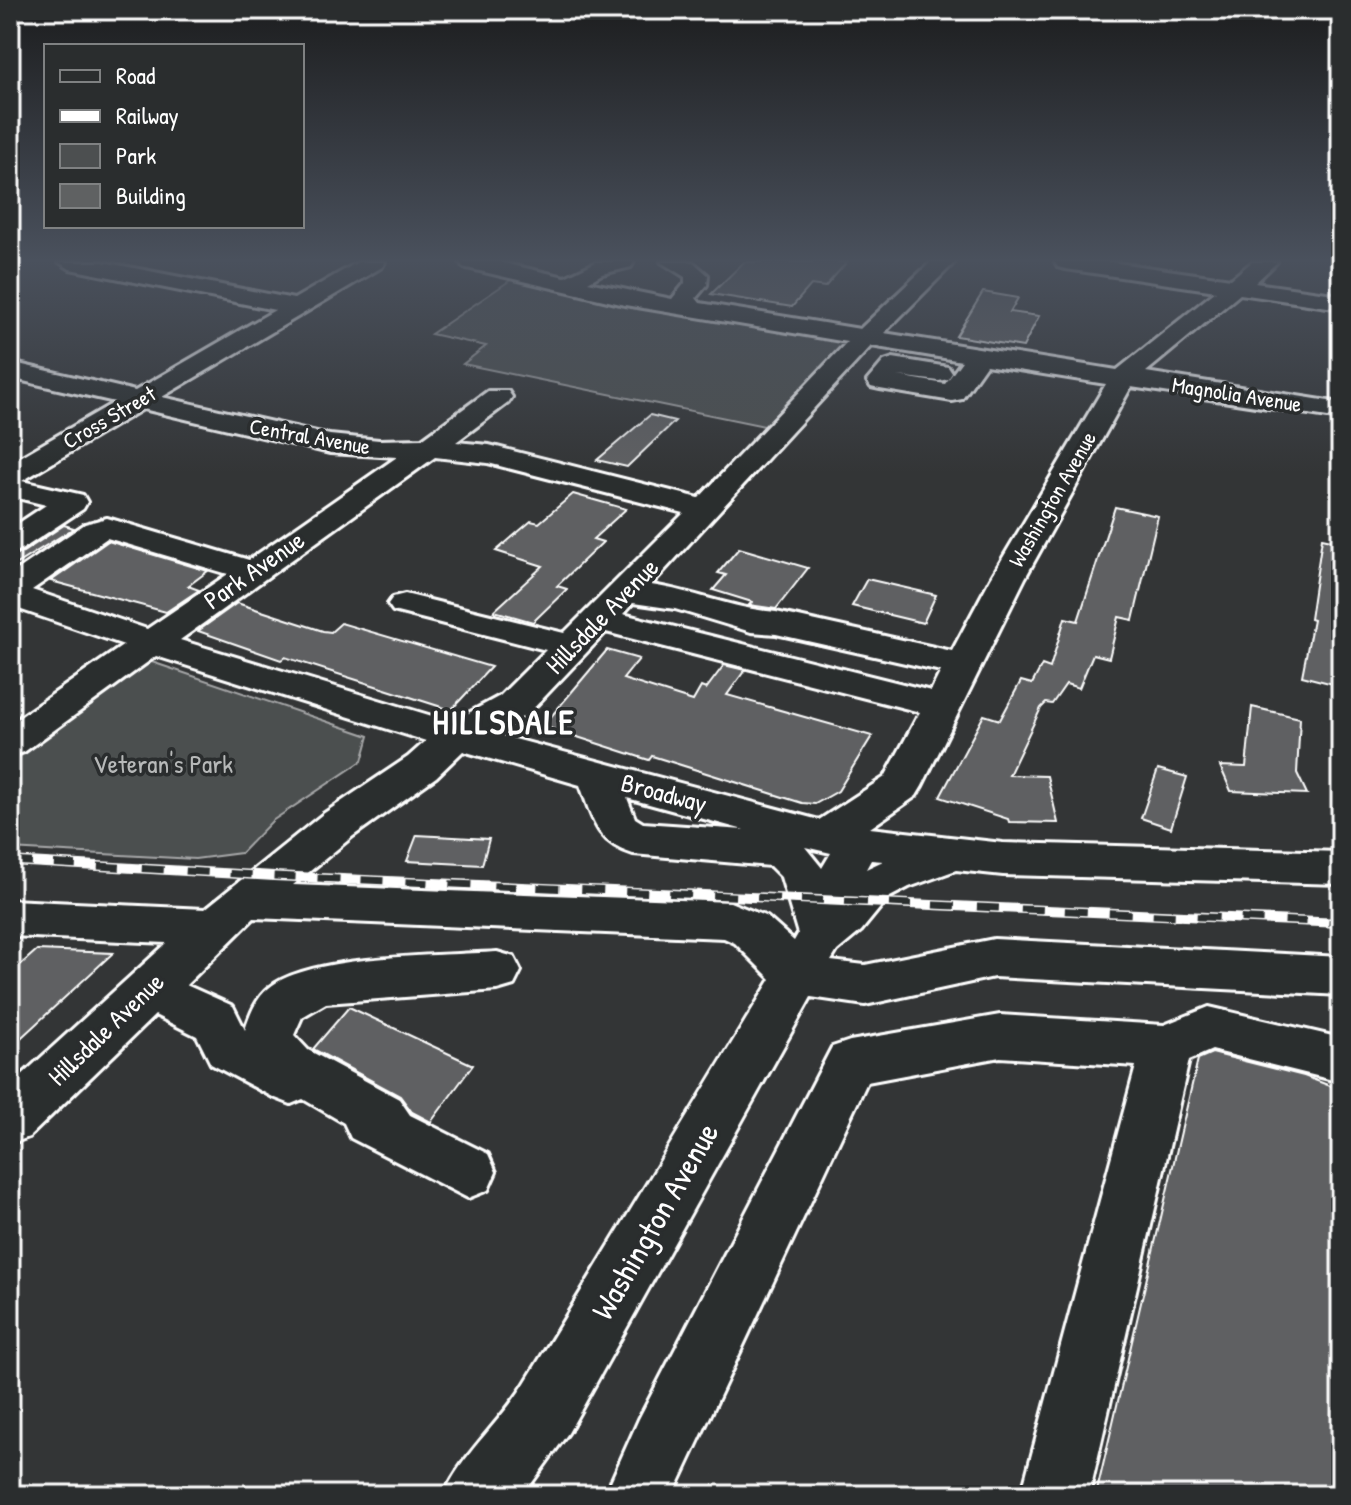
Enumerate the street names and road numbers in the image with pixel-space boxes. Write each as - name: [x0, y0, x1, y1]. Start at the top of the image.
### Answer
- street label: Magnolia Avenue: [1170, 369, 1304, 419]
- street label: Cross Street: [57, 378, 161, 456]
- street label: Central Avenue: [247, 411, 373, 461]
- street label: Washington Avenue: [1001, 426, 1103, 572]
- street label: Park Avenue: [196, 522, 311, 617]
- street label: Hillsdale Avenue: [537, 550, 666, 681]
- street label: Broadway: [617, 764, 711, 821]
- street label: Hillsdale Avenue: [40, 964, 171, 1093]
- street label: Washington Avenue: [581, 1114, 729, 1327]

